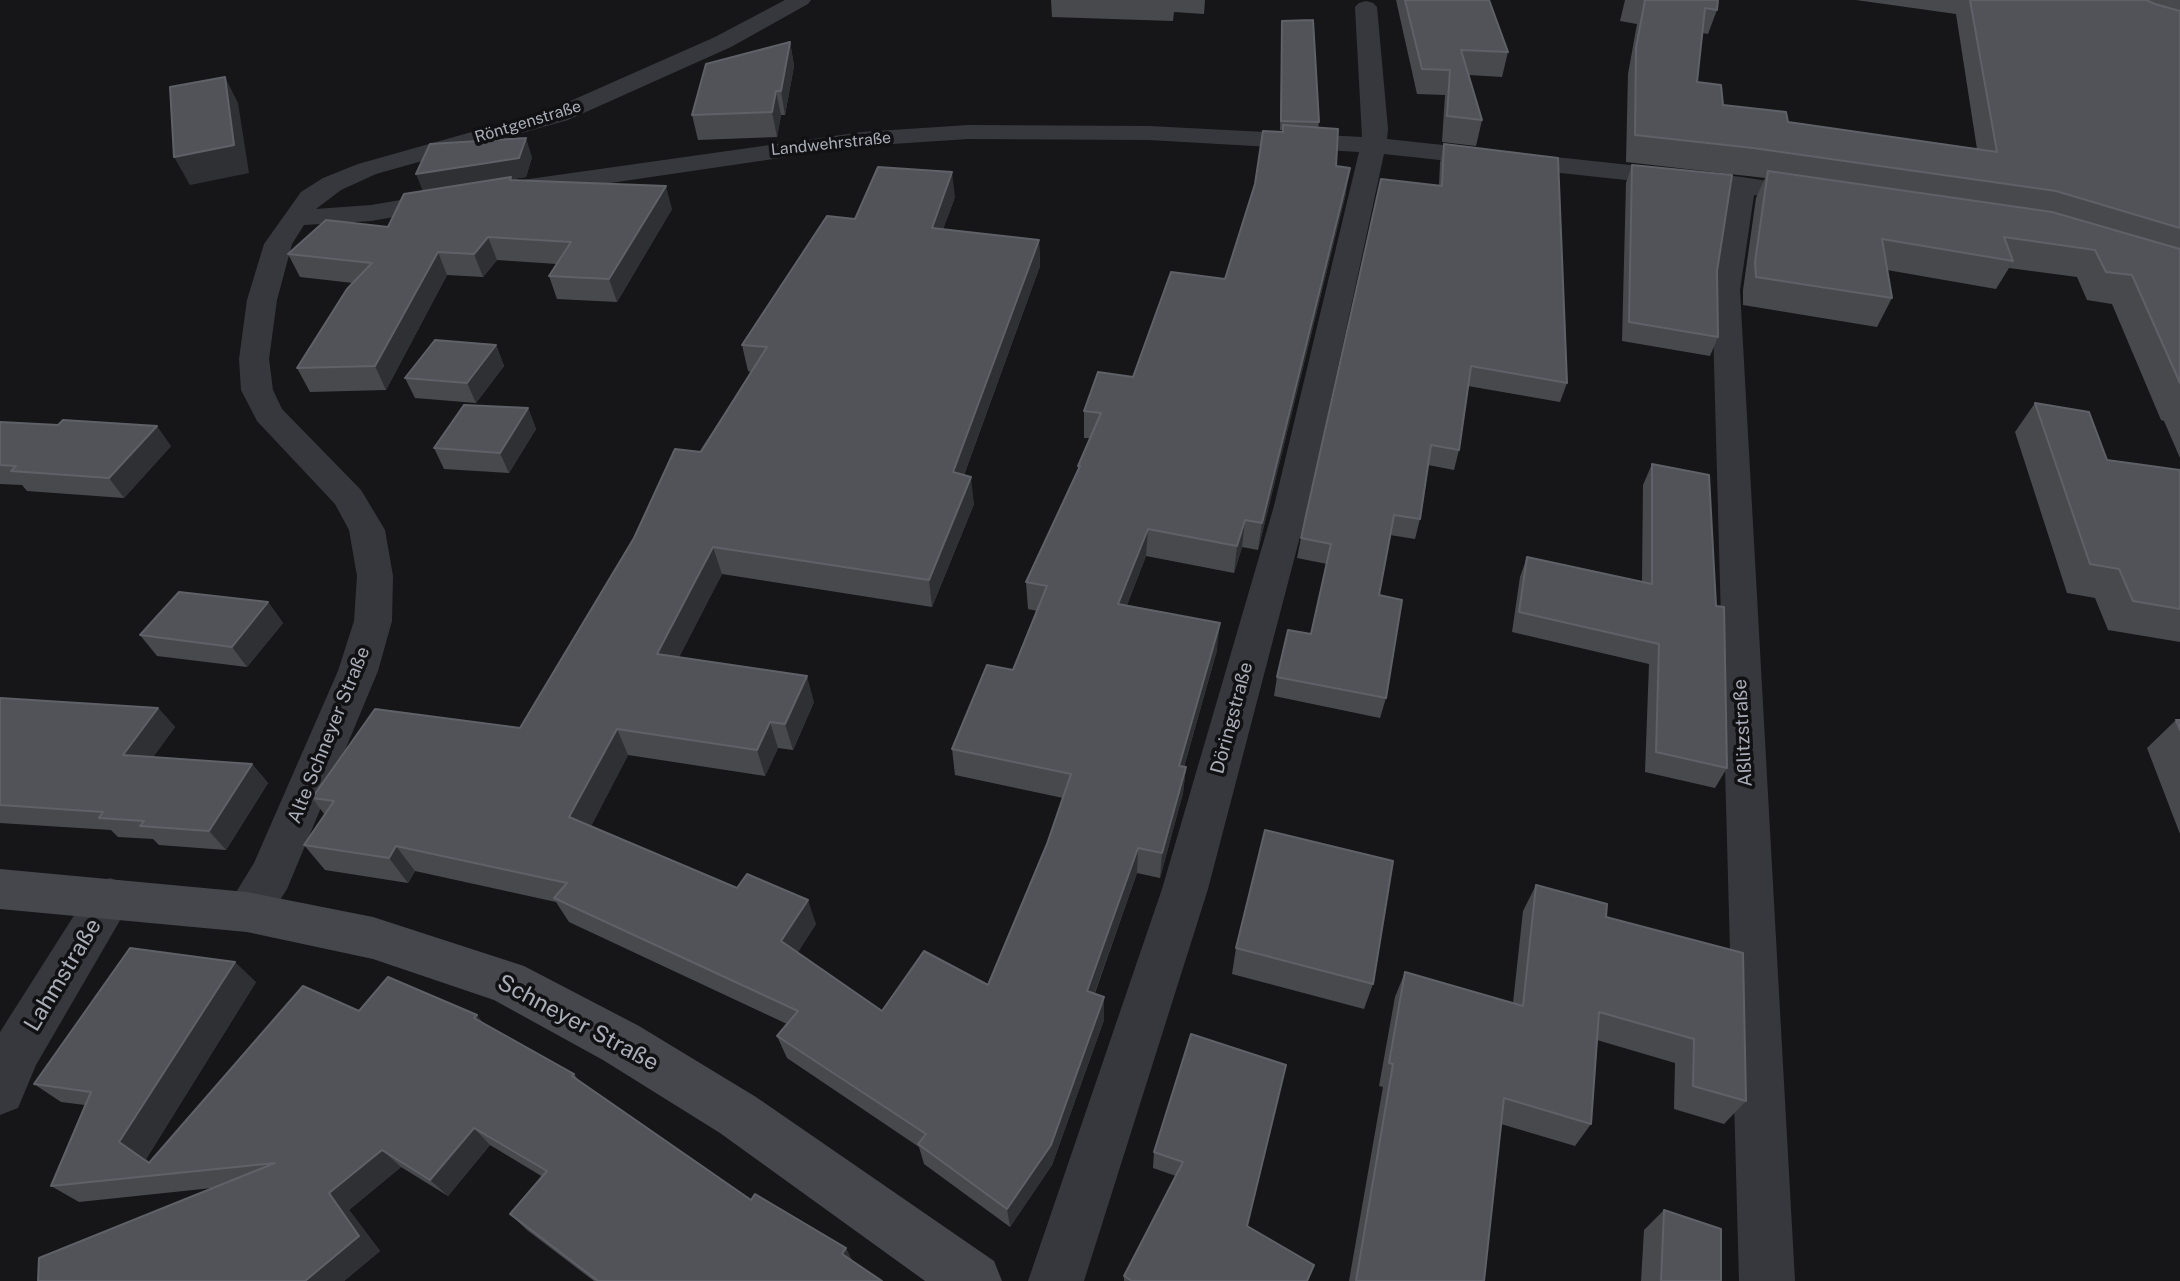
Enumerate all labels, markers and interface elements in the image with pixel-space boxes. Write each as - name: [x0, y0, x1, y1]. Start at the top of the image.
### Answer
- street label: Röntgenstraße: [472, 97, 584, 147]
- street label: Landwehrstraße: [770, 128, 892, 160]
- street label: Alte Schneyer Straße: [283, 643, 375, 827]
- street label: Döringstraße: [1206, 660, 1258, 776]
- street label: Aßlitzstraße: [1729, 679, 1757, 787]
- street label: Lahmstraße: [18, 914, 108, 1036]
- street label: Schneyer Straße: [493, 969, 663, 1077]

